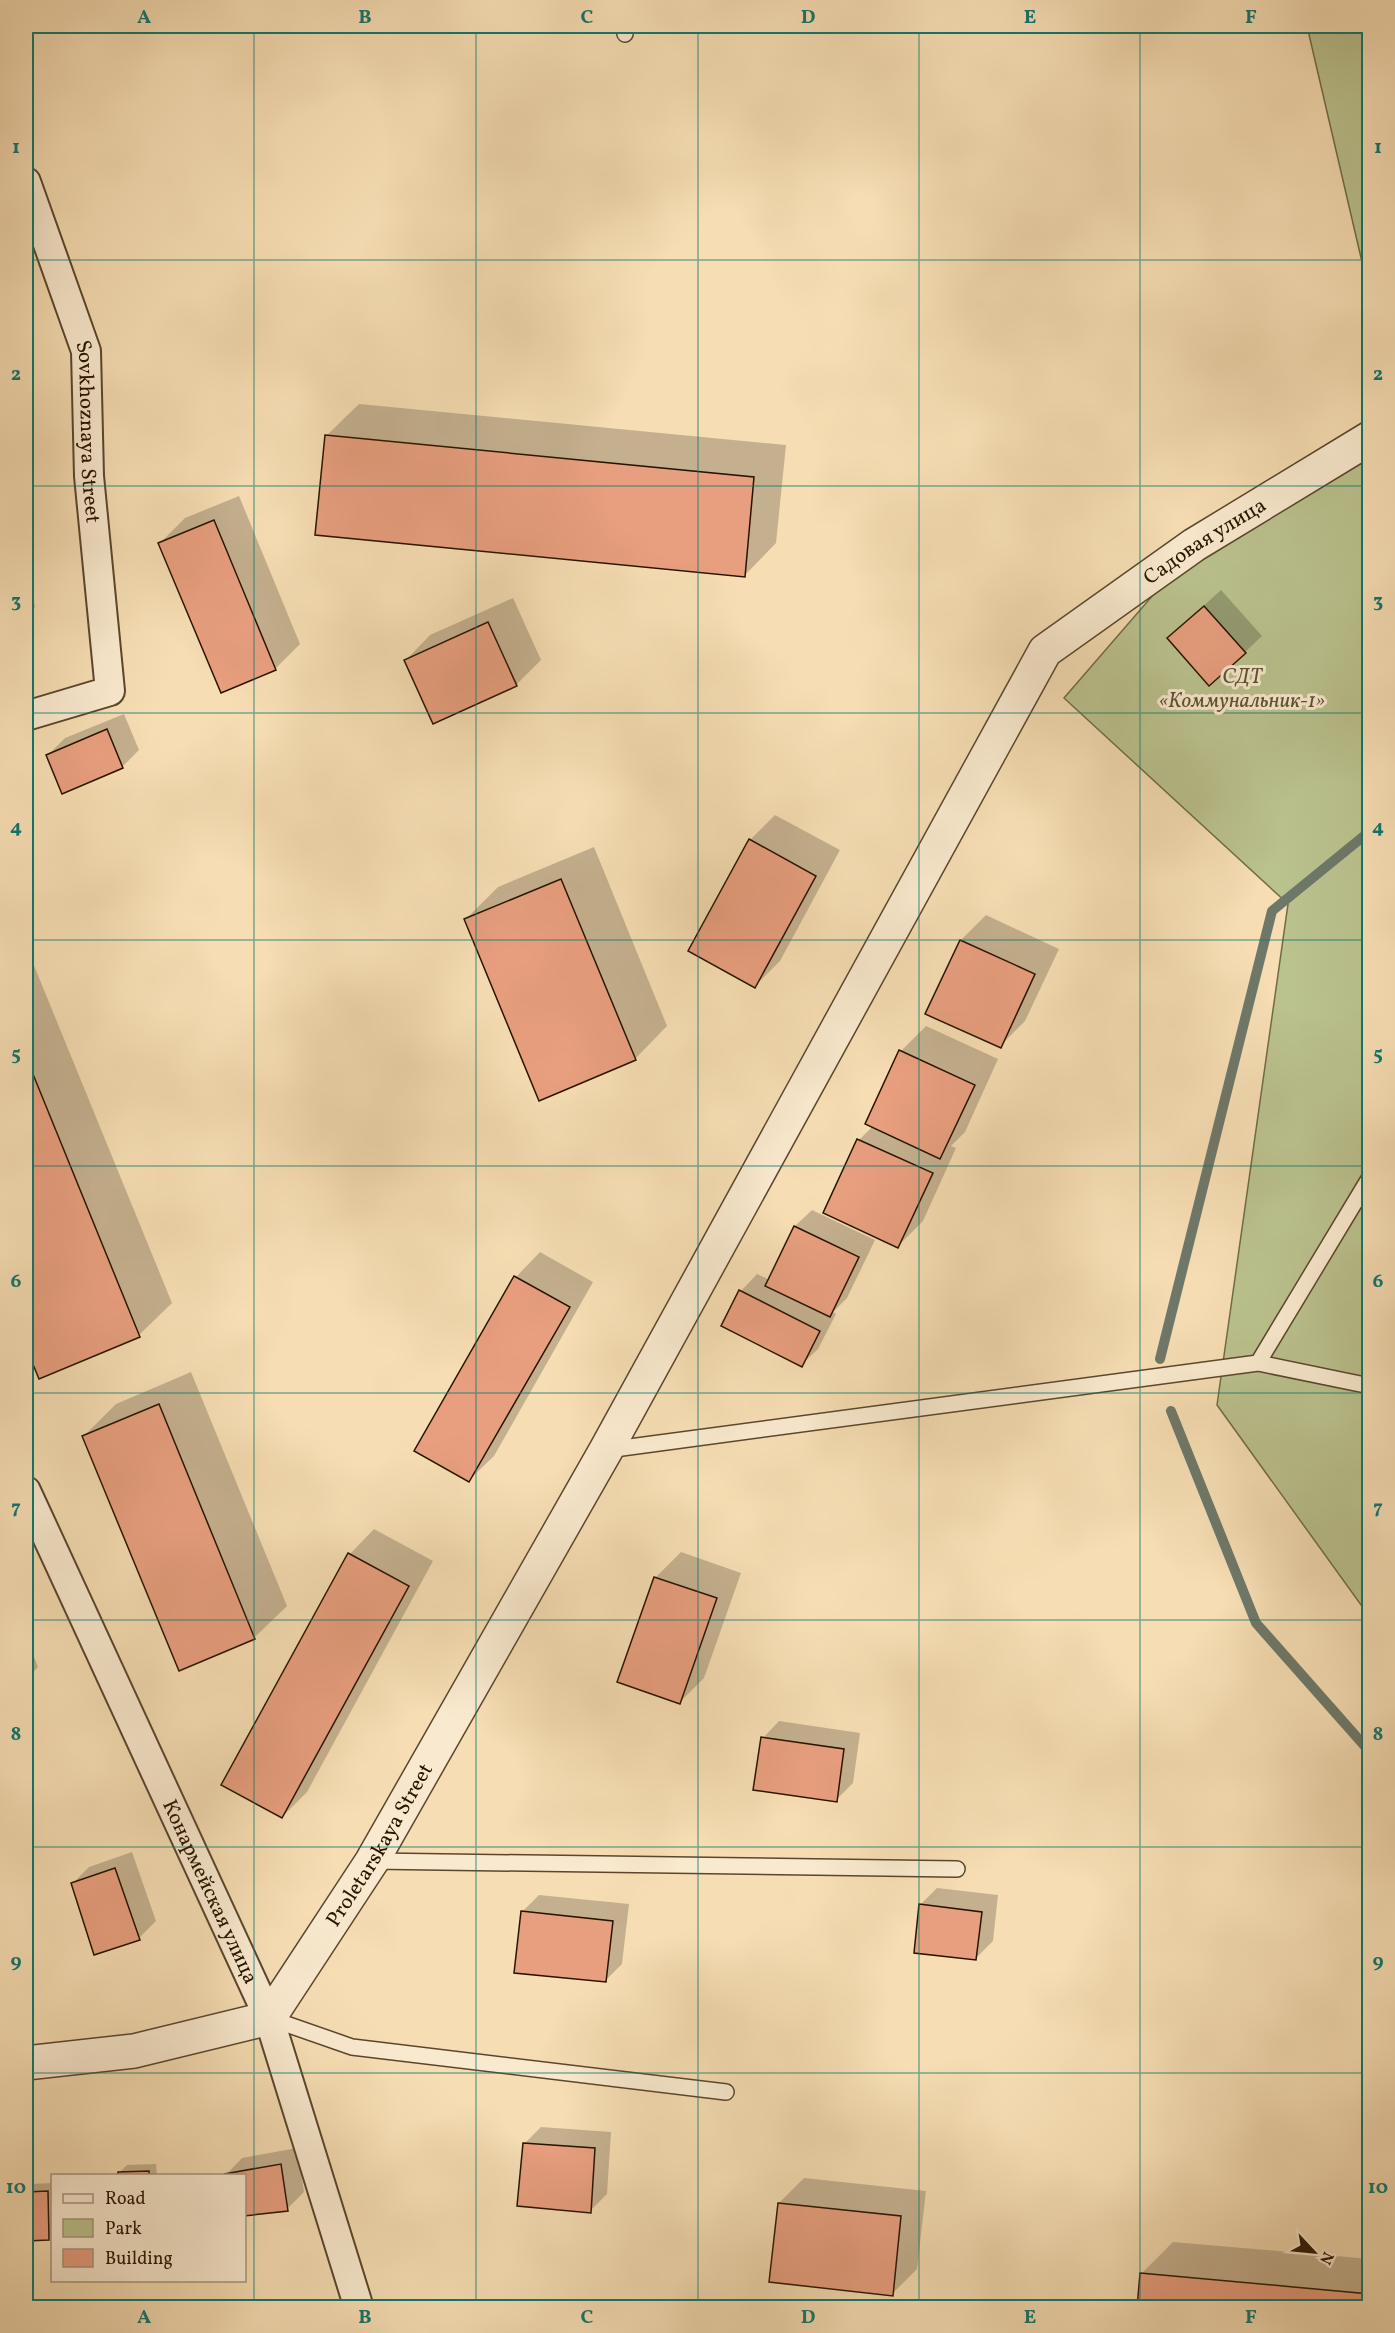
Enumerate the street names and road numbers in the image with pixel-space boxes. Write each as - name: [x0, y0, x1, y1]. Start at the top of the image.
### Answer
- street label: Sovkhoznaya Street: [67, 336, 107, 524]
- street label: Садовая улица: [1138, 491, 1272, 593]
- street label: Proletarskaya Street: [320, 1758, 441, 1933]
- street label: Конармейская улица: [154, 1795, 264, 1989]

